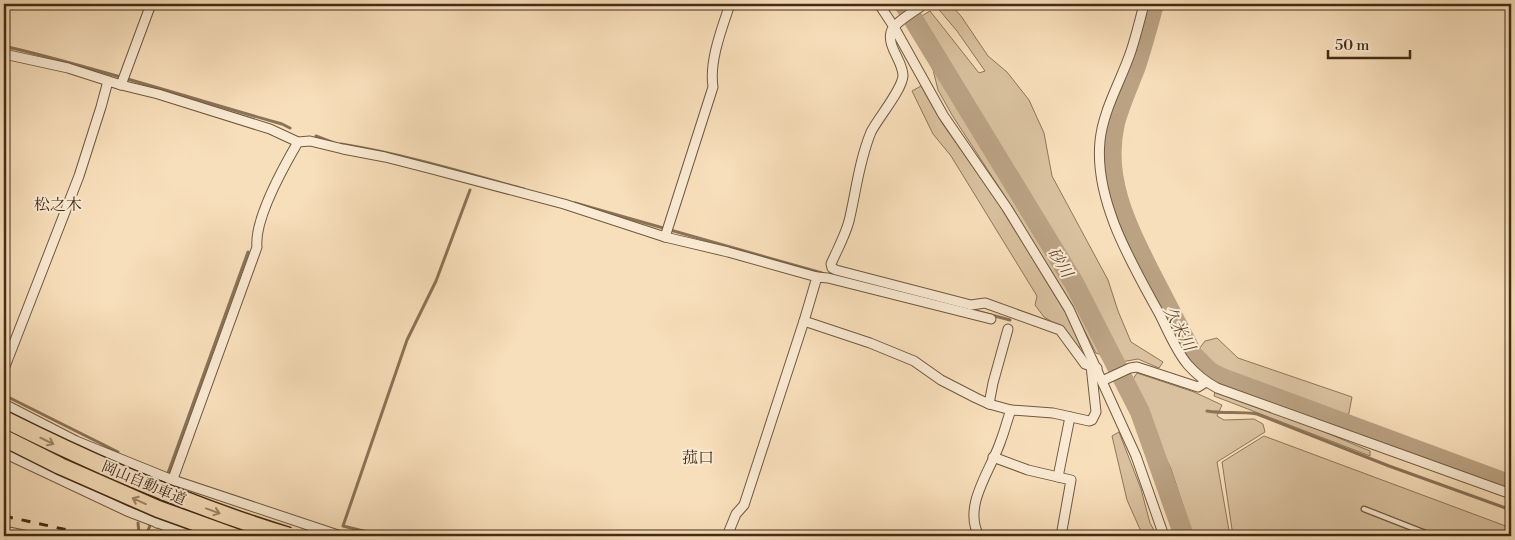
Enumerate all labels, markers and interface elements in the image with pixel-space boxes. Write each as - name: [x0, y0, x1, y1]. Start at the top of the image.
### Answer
- scale bar: [1328, 28, 1410, 60]
- text: 50 m: [1335, 36, 1369, 55]
- district label: 松之木: [34, 195, 82, 215]
- water label: 砂川: [1043, 244, 1078, 283]
- water label: 久米川: [1159, 303, 1200, 356]
- one-way arrow: [40, 436, 55, 446]
- district label: 菰口: [682, 448, 714, 468]
- street label: 岡山自動車道: [99, 457, 189, 510]
- one-way arrow: [132, 495, 147, 505]
- one-way arrow: [205, 507, 220, 516]

